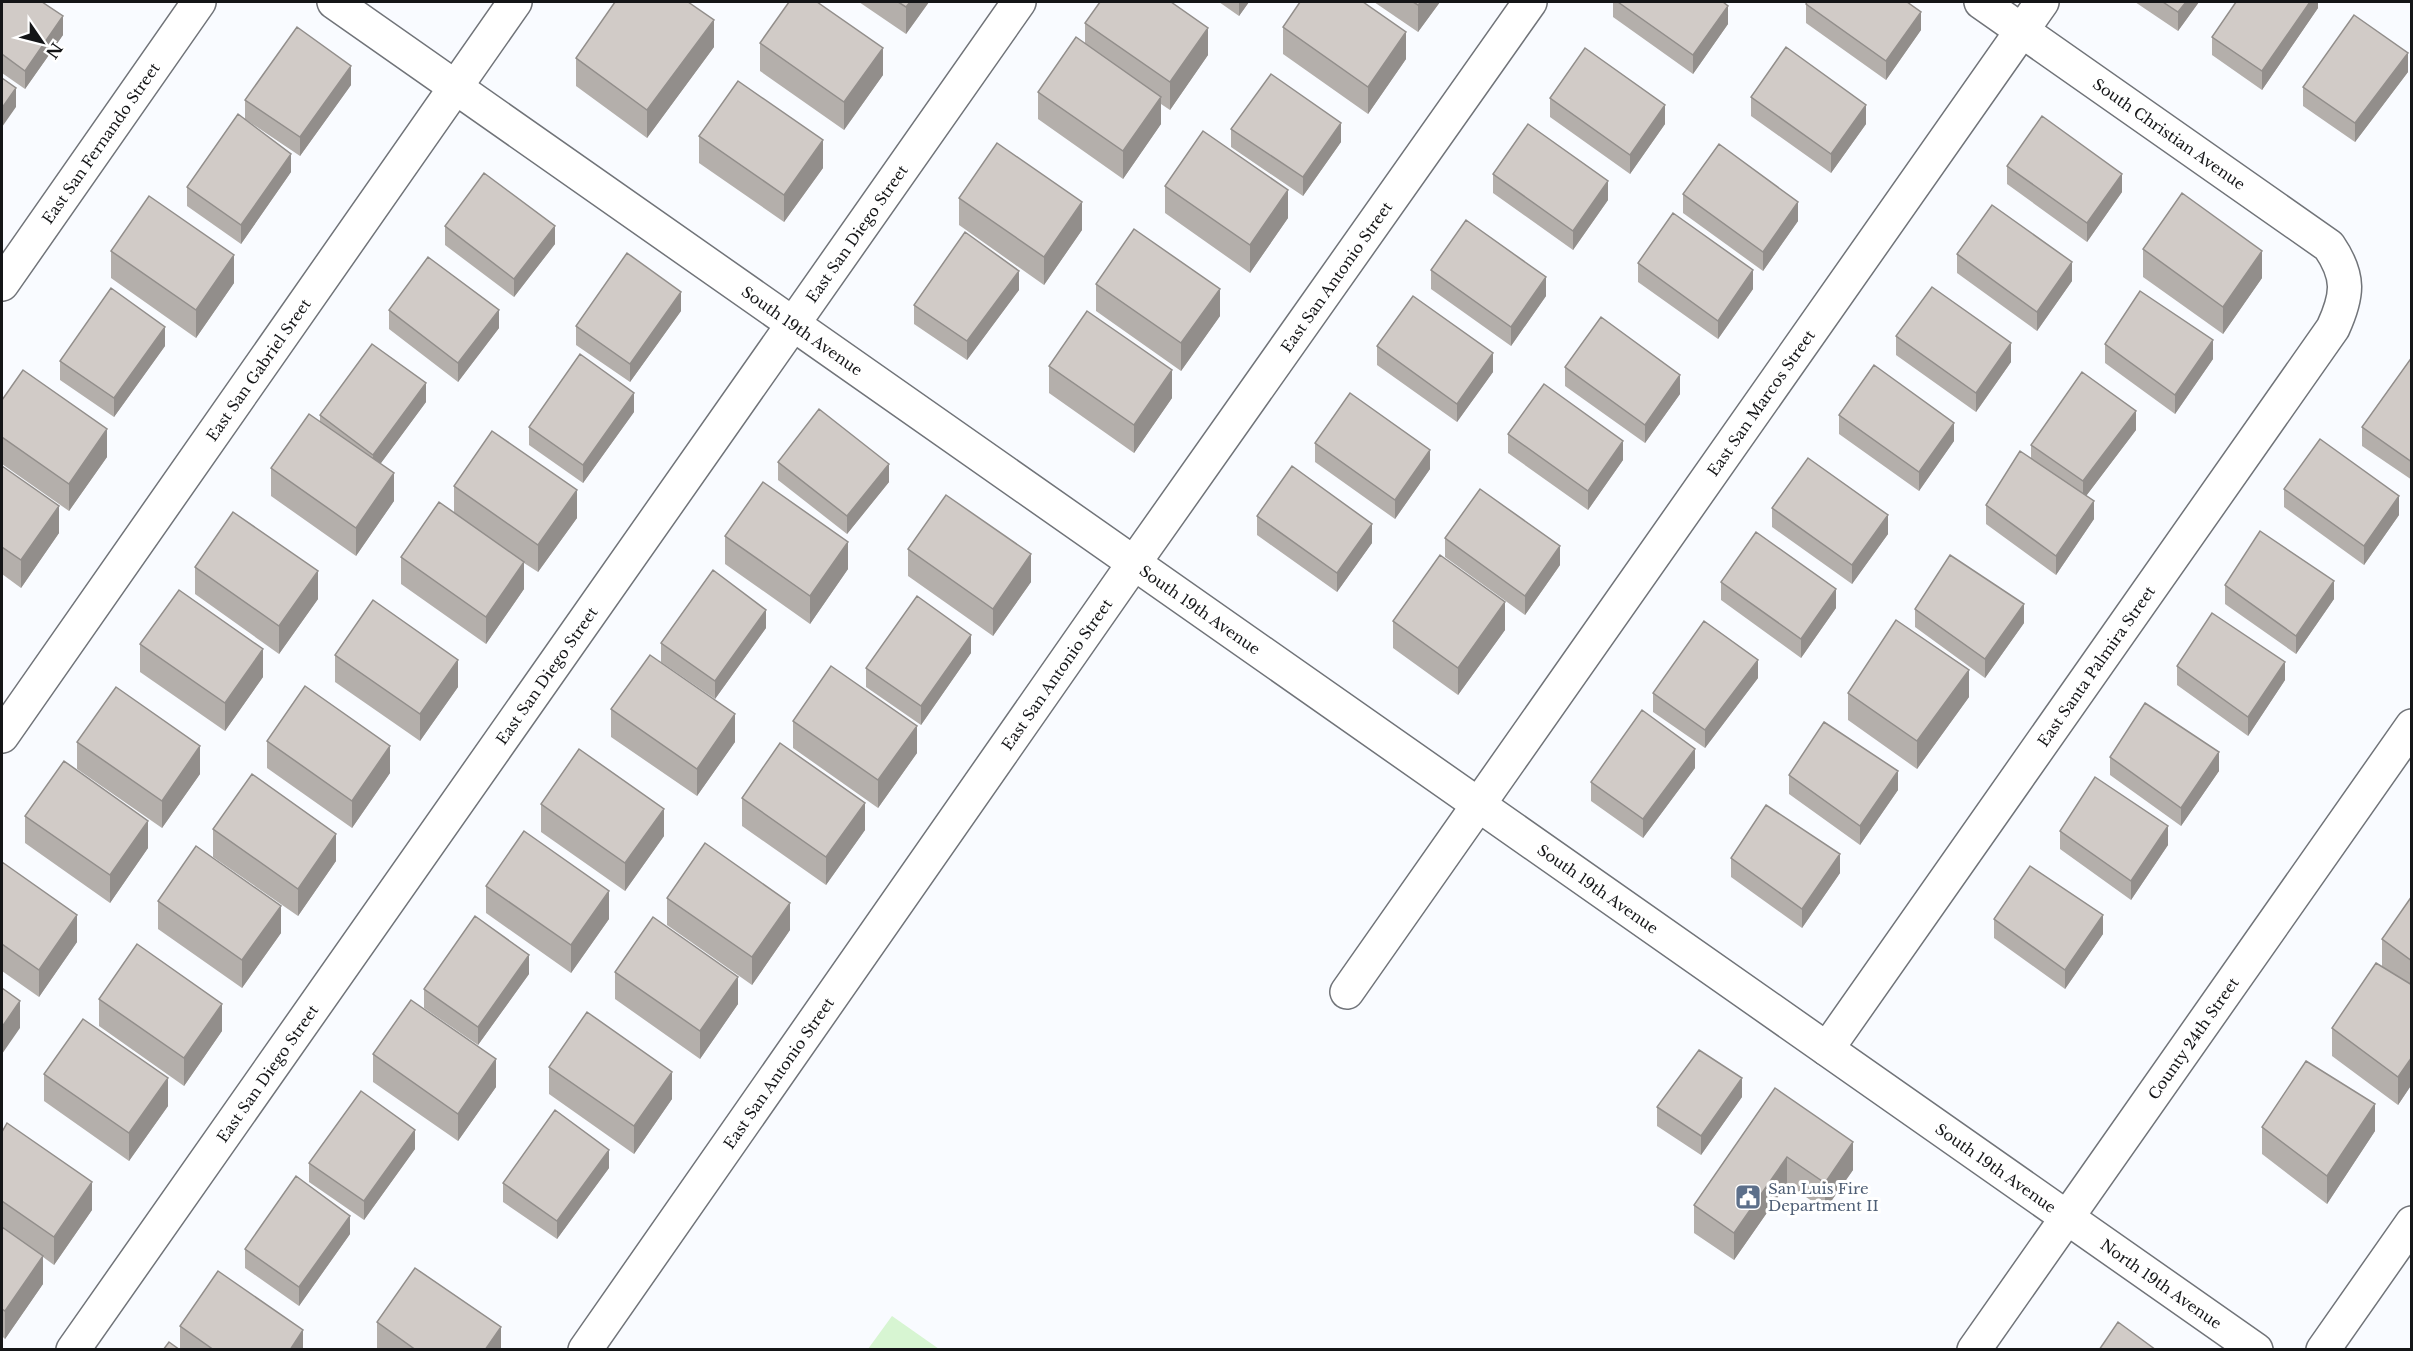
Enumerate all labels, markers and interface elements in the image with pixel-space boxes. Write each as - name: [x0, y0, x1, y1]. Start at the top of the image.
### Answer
- north arrow: [12, 12, 72, 72]
- text: N: [42, 39, 67, 63]
- street label: East San Fernando Street: [38, 58, 164, 227]
- street label: South Christian Avenue: [2089, 74, 2249, 194]
- street label: East San Diego Street: [802, 161, 912, 306]
- street label: East San Antonio Street: [1276, 197, 1396, 356]
- street label: South 19th Avenue: [738, 282, 866, 379]
- street label: East San Gabriel Sreet: [202, 294, 315, 445]
- street label: East San Marcos Street: [1703, 326, 1819, 480]
- street label: South 19th Avenue: [1136, 561, 1264, 658]
- street label: East Santa Palmira Street: [2033, 582, 2159, 750]
- street label: East San Antonio Street: [997, 595, 1116, 754]
- street label: East San Diego Street: [491, 603, 601, 748]
- street label: South 19th Avenue: [1534, 840, 1662, 937]
- street label: County 24th Street: [2143, 973, 2242, 1103]
- street label: East San Antonio Street: [719, 993, 838, 1152]
- street label: East San Diego Street: [212, 1001, 322, 1146]
- street label: South 19th Avenue: [1932, 1119, 2060, 1217]
- place label: San Luis Fire Department II: [1768, 1179, 1879, 1215]
- public building icon: San Luis Fire Department II: [1733, 1182, 1763, 1212]
- street label: North 19th Avenue: [2097, 1235, 2226, 1333]

